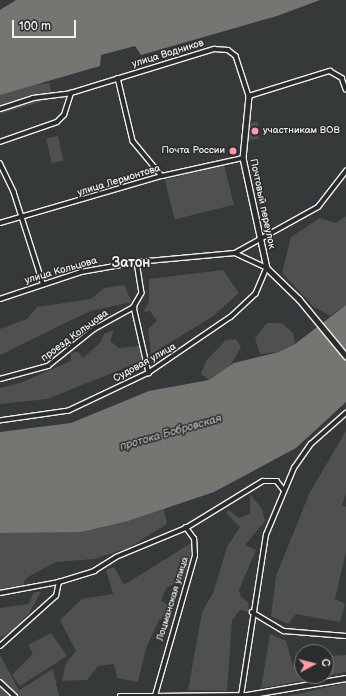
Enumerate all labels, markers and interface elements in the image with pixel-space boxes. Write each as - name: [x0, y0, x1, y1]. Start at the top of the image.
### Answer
- scale bar: [14, 12, 78, 38]
- text: 100 m: [19, 19, 51, 34]
- street label: улица Водников: [131, 37, 205, 71]
- place label: участникам ВОВ: [263, 125, 340, 137]
- marker: участникам ВОВ: [250, 126, 260, 136]
- place label: Почта России: [162, 145, 225, 157]
- marker: Почта России: [228, 146, 238, 156]
- street label: Почтовый переулок: [247, 158, 277, 250]
- street label: улица Лермонтова: [76, 163, 162, 199]
- street label: улица Кольцова: [23, 255, 99, 287]
- district label: Затон: [112, 255, 150, 271]
- street label: проезд Кольцова: [39, 308, 111, 364]
- street label: Судовая улица: [112, 341, 178, 385]
- water label: протока Бобровская: [118, 412, 224, 454]
- street label: Лоцманская улица: [154, 555, 192, 643]
- north arrow: [294, 644, 334, 684]
- text: С: [318, 658, 332, 667]

